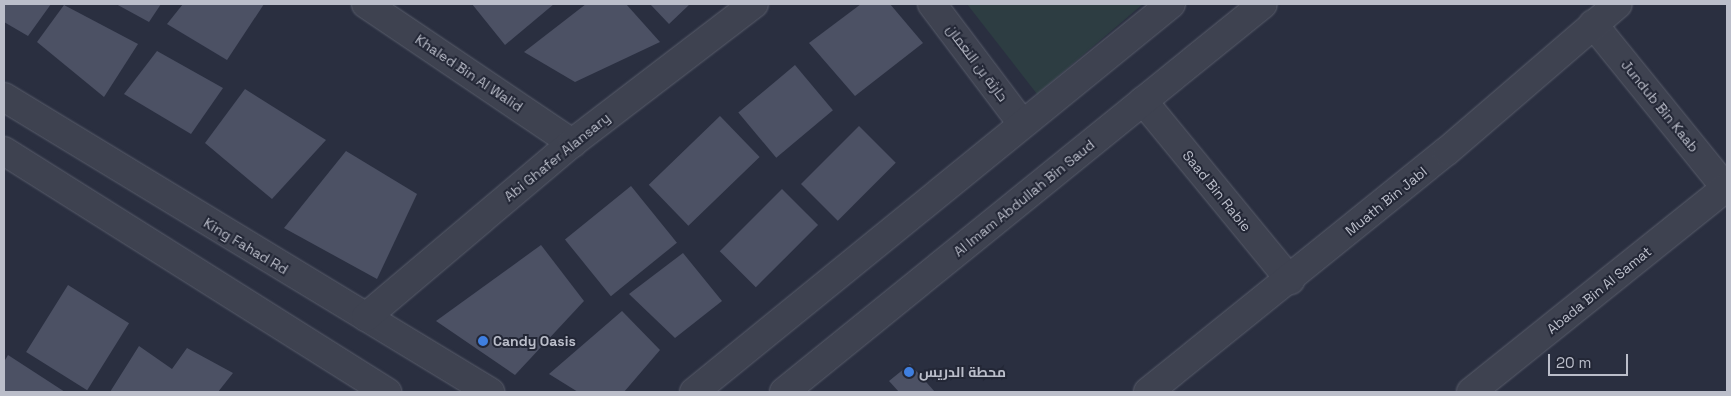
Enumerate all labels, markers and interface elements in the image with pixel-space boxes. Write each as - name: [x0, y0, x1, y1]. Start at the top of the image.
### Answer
- street label: حارثة بن النعمان: [943, 21, 1011, 105]
- street label: Khaled Bin Al Walid: [412, 31, 526, 115]
- street label: Jundub Bin Kaab: [1618, 56, 1702, 156]
- street label: Abi Ghafer Alansary: [501, 109, 613, 205]
- street label: Al Imam Abdullah Bin Saud: [950, 136, 1098, 260]
- street label: Saad Bin Rabie: [1179, 147, 1255, 235]
- street label: Muath Bin Jabl: [1342, 163, 1430, 239]
- street label: King Fahad Rd: [201, 214, 291, 278]
- street label: Abada Bin Al Samat: [1543, 243, 1655, 337]
- place label: Candy Oasis: [493, 333, 576, 349]
- marker: Candy Oasis: [477, 335, 489, 347]
- scale bar: [1551, 344, 1631, 376]
- text: 20 m: [1556, 353, 1591, 372]
- place label: محطة الدريس: [919, 364, 1006, 380]
- marker: محطة الدريس: [903, 366, 915, 378]

